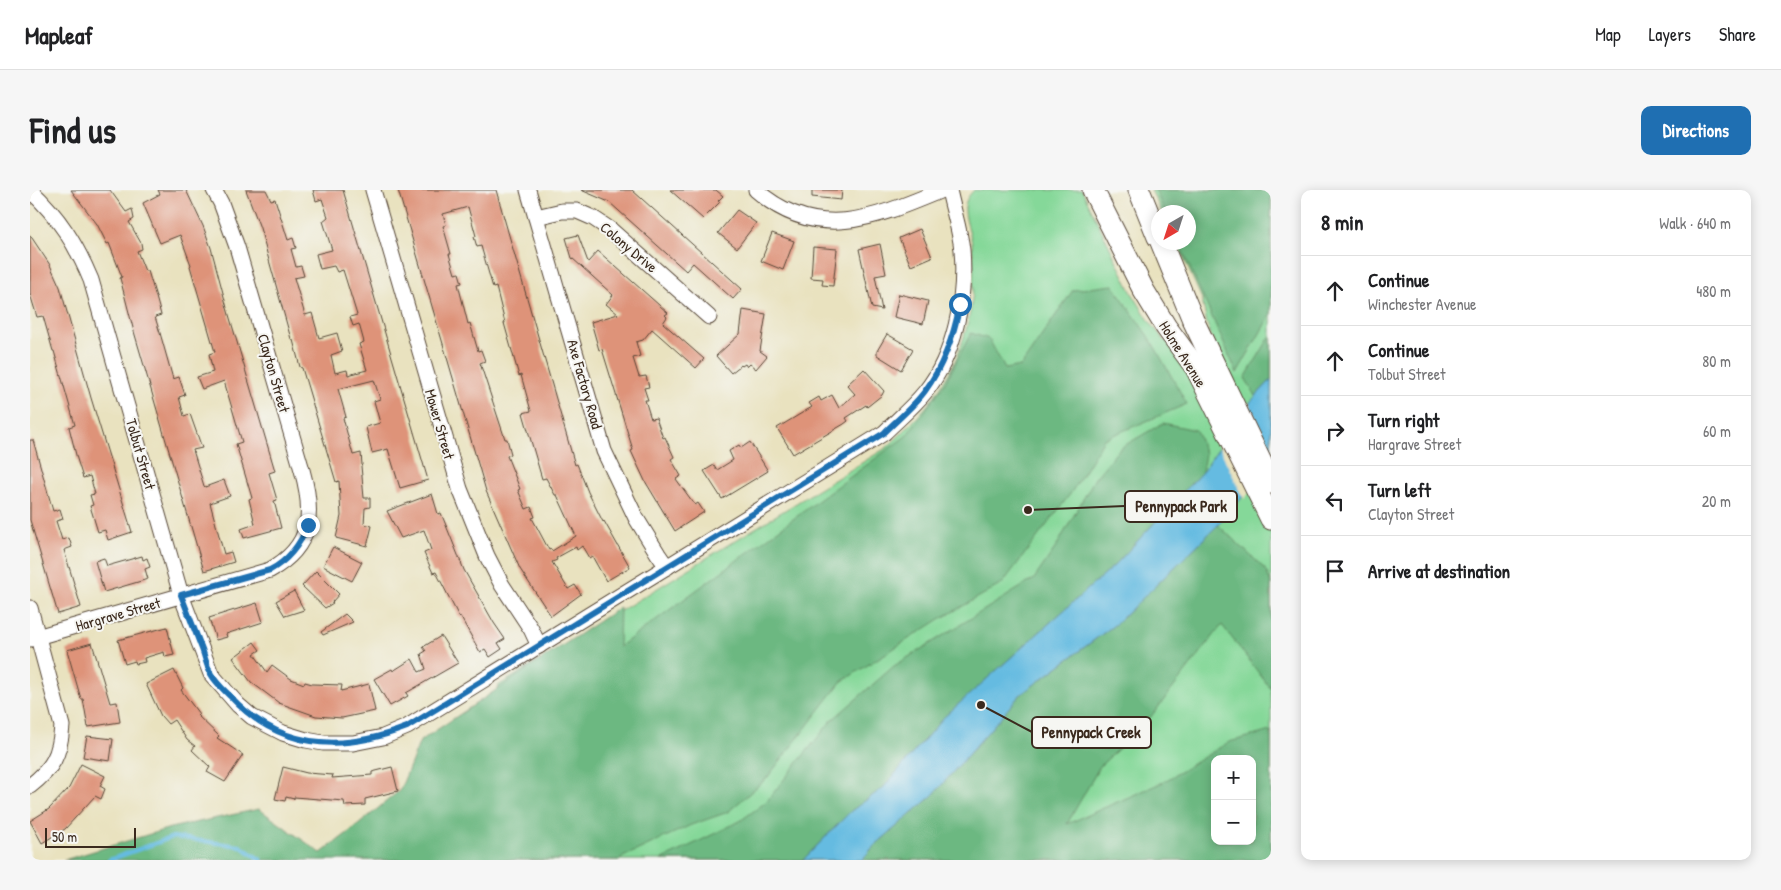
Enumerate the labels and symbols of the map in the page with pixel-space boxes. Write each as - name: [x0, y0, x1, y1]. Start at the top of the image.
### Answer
- north arrow: [1151, 205, 1196, 250]
- street label: Colony Drive: [596, 217, 662, 277]
- route start: [949, 293, 972, 316]
- street label: Holme Avenue: [1154, 317, 1212, 391]
- street label: Clayton Street: [253, 331, 295, 416]
- street label: Axe Factory Road: [562, 337, 608, 431]
- street label: Mower Street: [420, 386, 460, 462]
- street label: Tolbut Street: [121, 416, 161, 493]
- callout: Pennypack Park: [1125, 491, 1237, 522]
- text: Pennypack Park: [1135, 495, 1227, 518]
- route end: [297, 514, 320, 537]
- street label: Hargrave Street: [73, 592, 164, 636]
- callout: Pennypack Creek: [1032, 717, 1151, 748]
- text: Pennypack Creek: [1041, 721, 1141, 744]
- scale bar: [45, 825, 136, 848]

